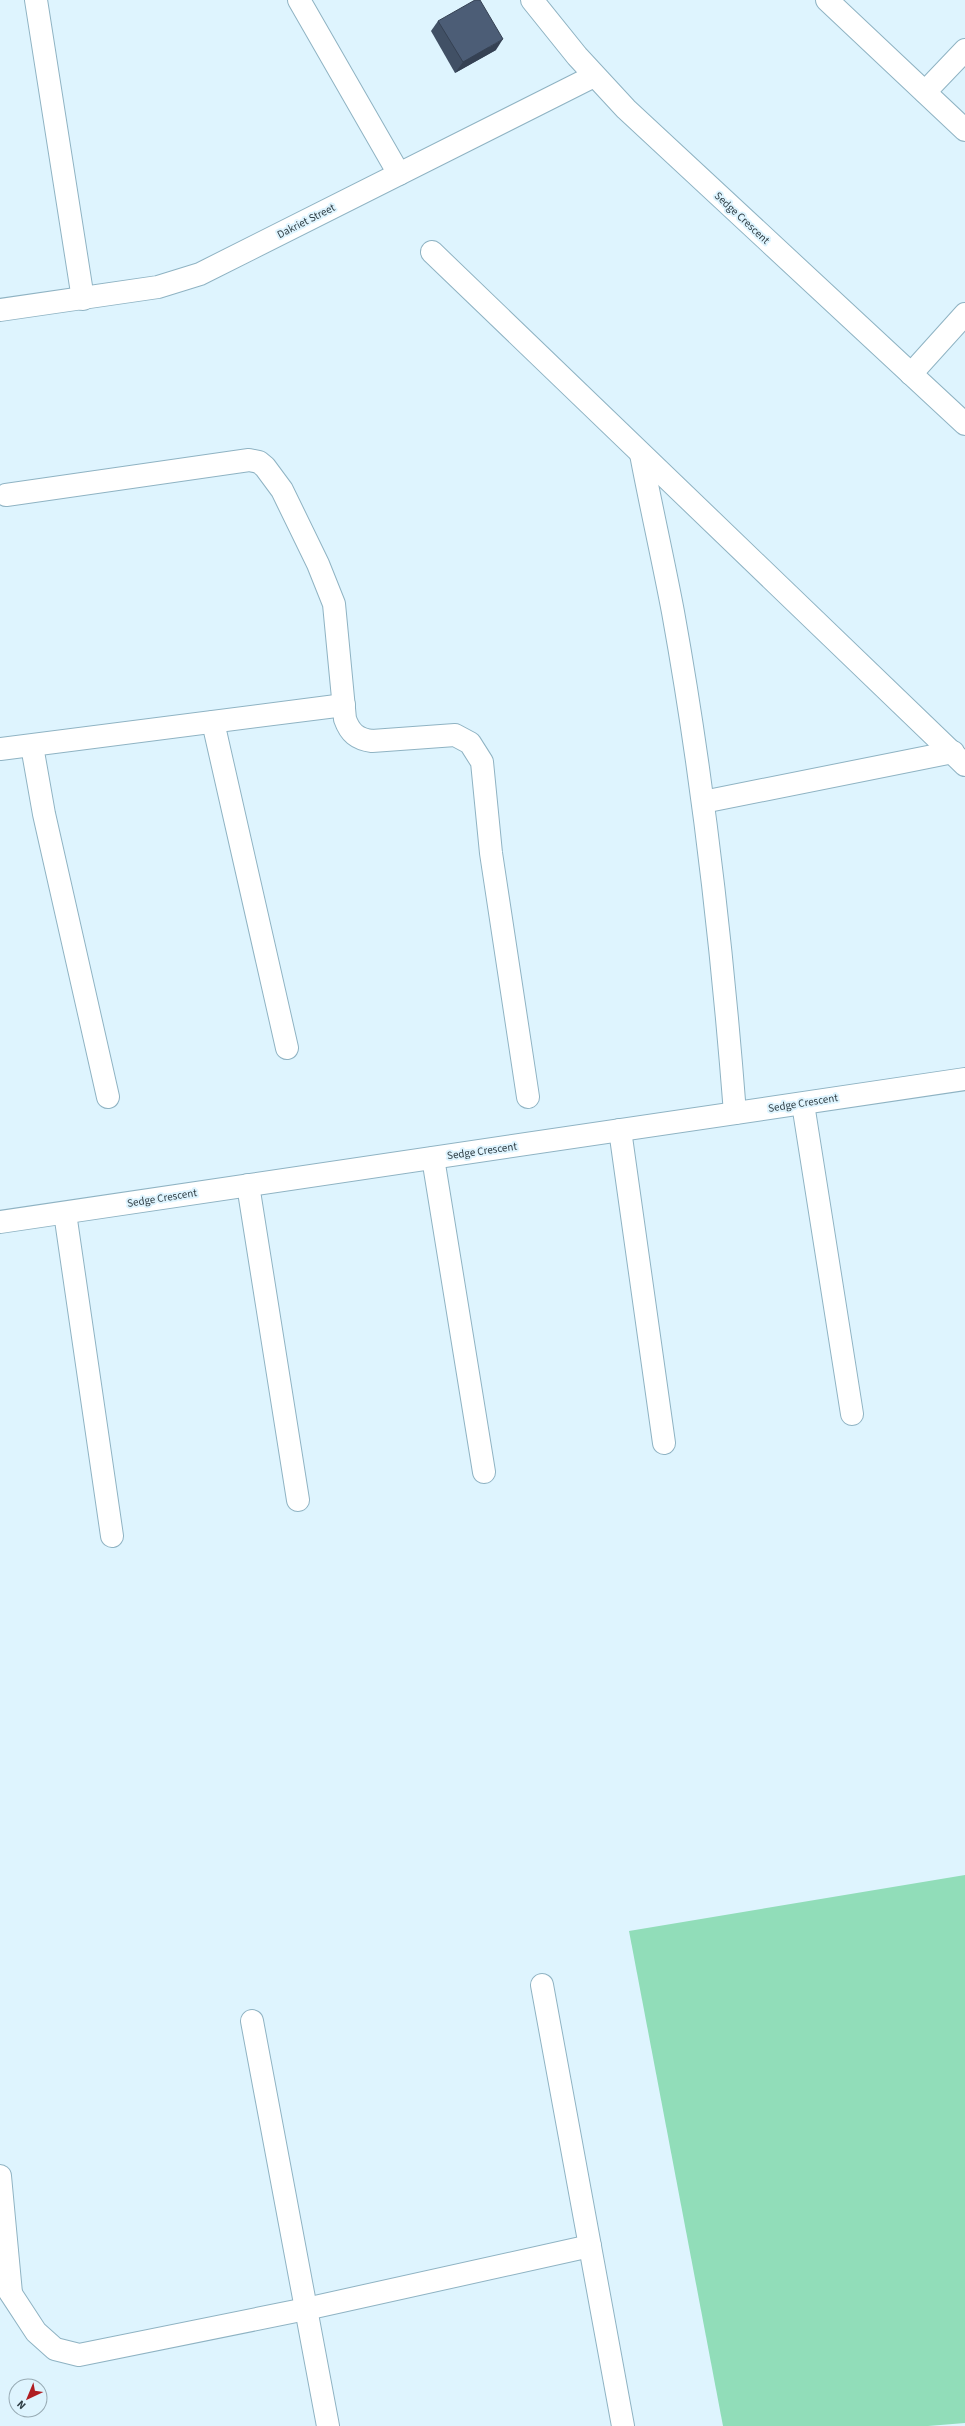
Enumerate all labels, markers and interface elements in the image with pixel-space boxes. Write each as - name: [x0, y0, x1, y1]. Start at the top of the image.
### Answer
- street label: Sedge Crescent: [711, 188, 773, 248]
- street label: Dakriet Street: [274, 200, 338, 242]
- street label: Sedge Crescent: [767, 1090, 839, 1116]
- street label: Sedge Crescent: [446, 1139, 518, 1163]
- street label: Sedge Crescent: [126, 1185, 198, 1211]
- north arrow: [8, 2378, 48, 2418]
- text: N: [14, 2397, 29, 2413]

